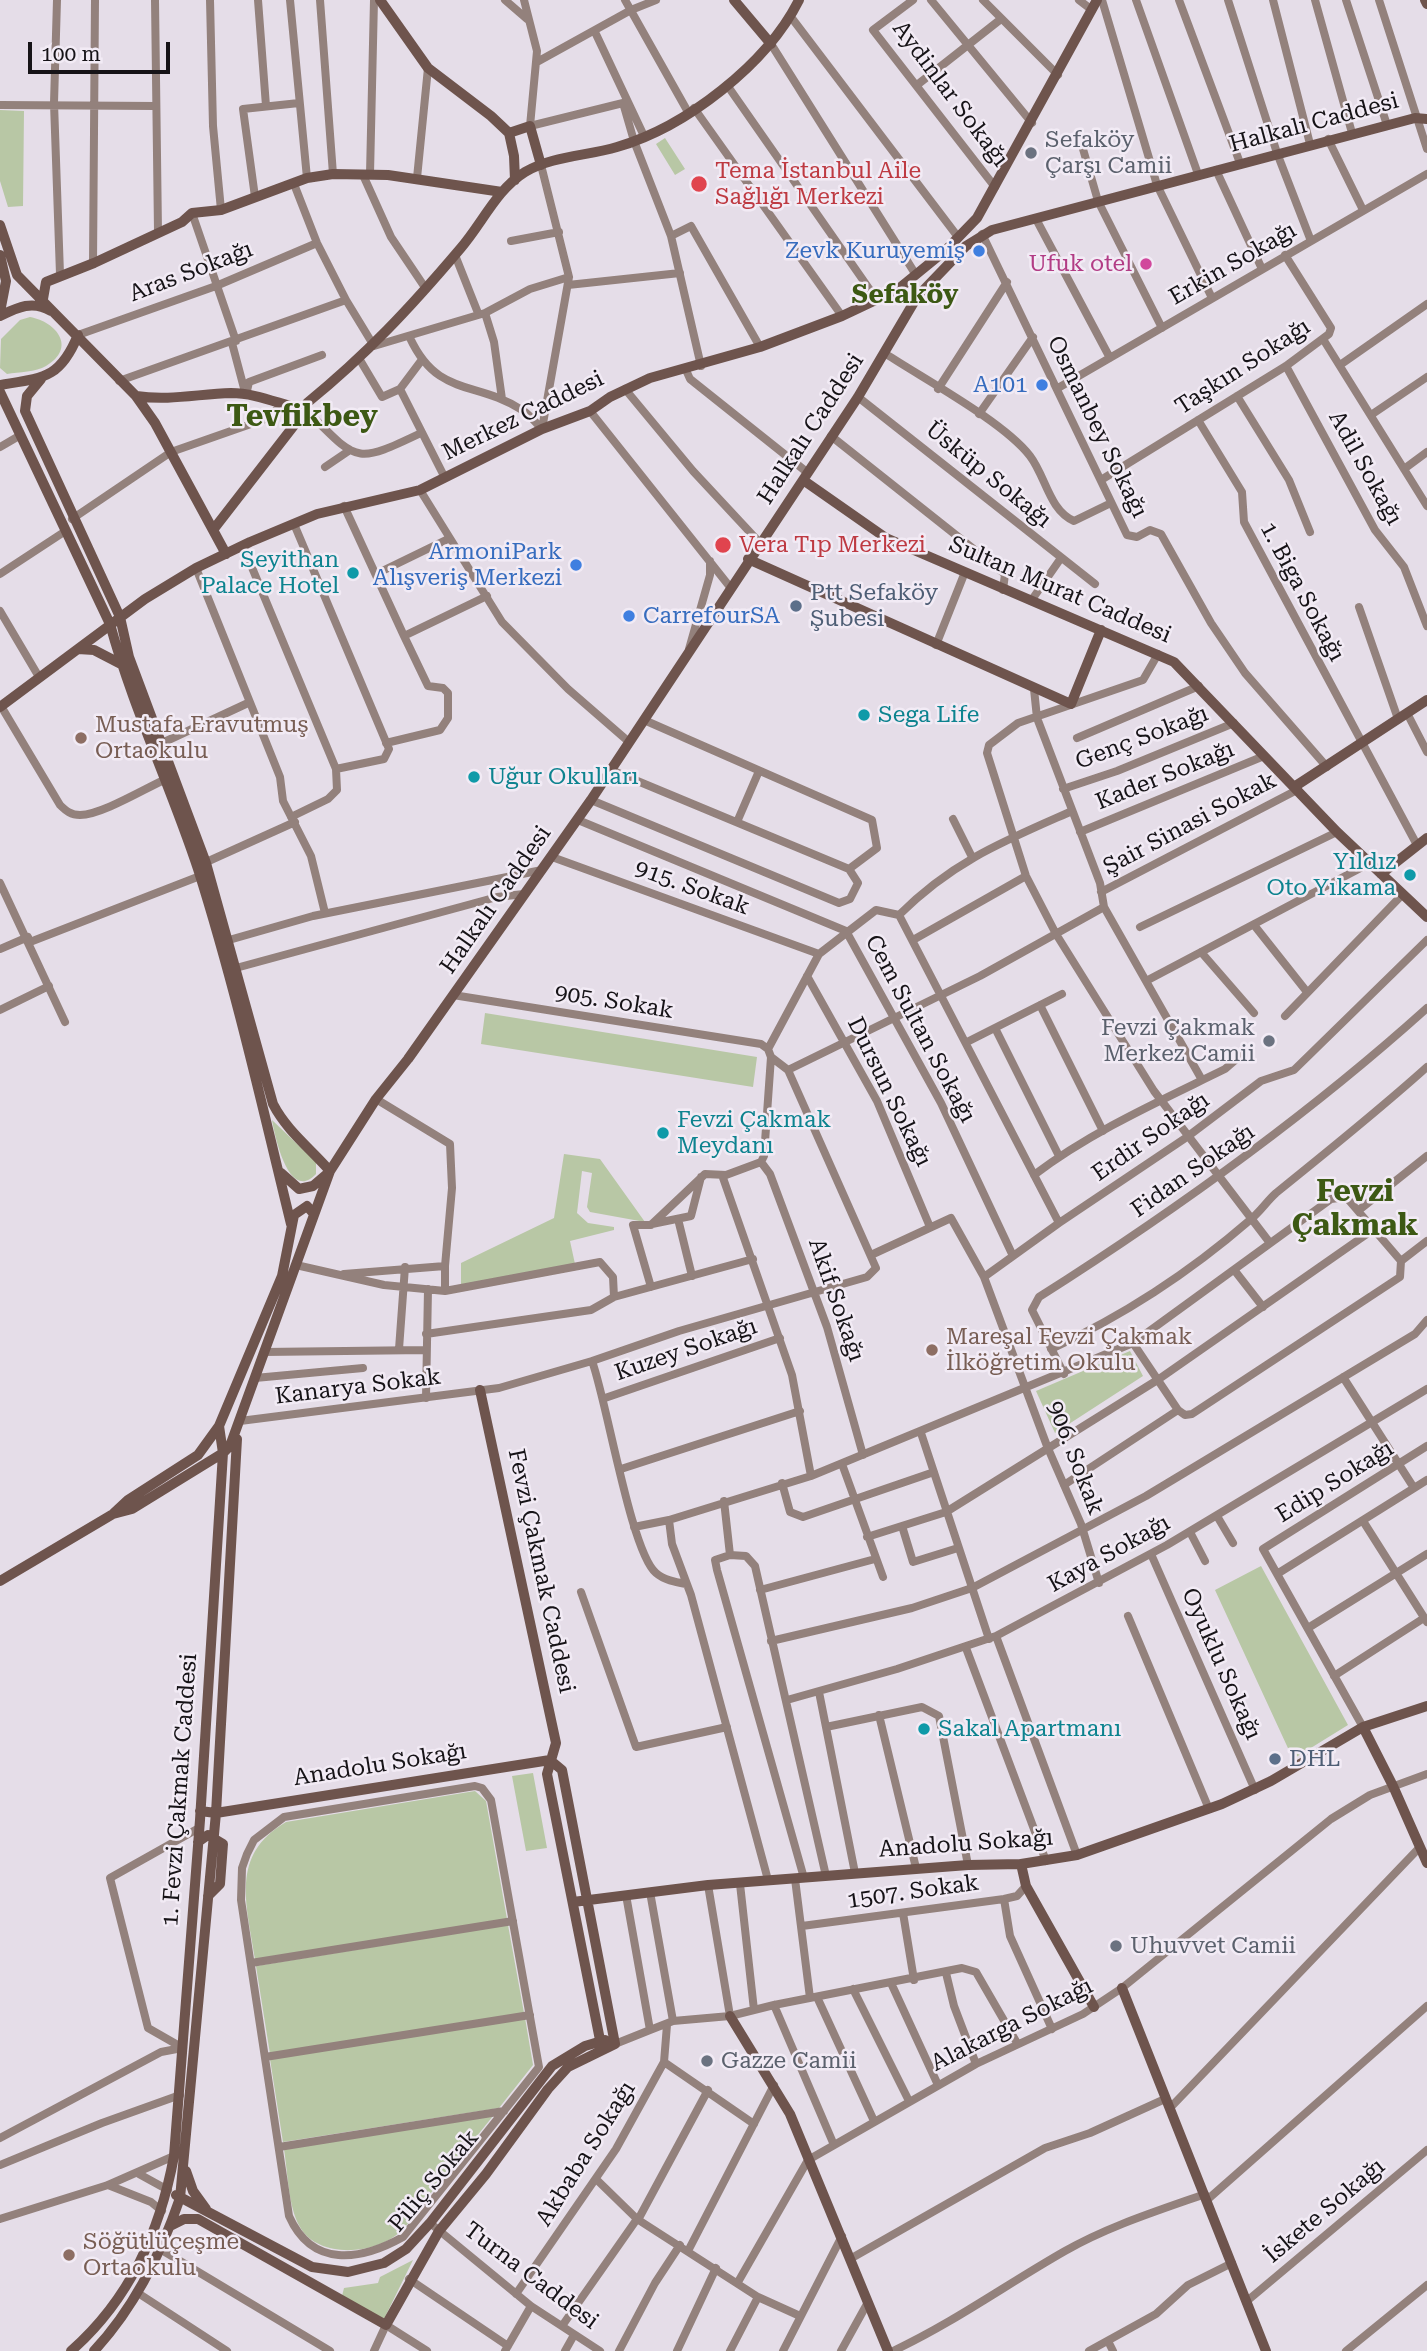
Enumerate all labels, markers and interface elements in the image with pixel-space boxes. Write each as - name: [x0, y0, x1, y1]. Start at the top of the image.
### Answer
- street label: Aydinlar Sokağı: [886, 16, 1014, 172]
- scale bar: [32, 28, 173, 72]
- text: 100 m: [41, 42, 101, 66]
- street label: Halkalı Caddesi: [1226, 87, 1402, 159]
- place label: Sefaköy Çarşı Camii: [1045, 126, 1172, 180]
- marker: Sefaköy Çarşı Camii: [1023, 145, 1039, 161]
- place label: Tema İstanbul Aile Sağlığı Merkezi: [715, 157, 921, 211]
- marker: Tema İstanbul Aile Sağlığı Merkezi: [689, 174, 709, 194]
- street label: Erkin Sokağı: [1165, 216, 1301, 312]
- street label: Aras Sokağı: [125, 236, 257, 308]
- place label: Zevk Kuruyemiş: [785, 237, 965, 265]
- marker: Zevk Kuruyemiş: [971, 243, 987, 259]
- place label: Ufuk otel: [1028, 250, 1132, 278]
- marker: Ufuk otel: [1138, 256, 1154, 272]
- district label: Sefaköy: [852, 279, 958, 311]
- street label: Taşkın Sokağı: [1170, 313, 1316, 421]
- street label: Osmanbey Sokağı: [1041, 331, 1153, 523]
- street label: Halkalı Caddesi: [752, 348, 870, 510]
- street label: Merkez Caddesi: [438, 365, 608, 467]
- place label: A101: [973, 371, 1028, 399]
- marker: A101: [1034, 377, 1050, 393]
- district label: Tevfikbey: [226, 399, 378, 435]
- street label: Adil Sokağı: [1322, 406, 1408, 530]
- street label: Üsküp Sokağı: [919, 416, 1057, 534]
- street label: 1. Biga Sokağı: [1254, 518, 1350, 666]
- place label: Vera Tıp Merkezi: [739, 531, 926, 559]
- street label: Sultan Murat Caddesi: [945, 531, 1175, 649]
- marker: Vera Tıp Merkezi: [713, 535, 733, 555]
- place label: ArmoniPark Alışveriş Merkezi: [373, 538, 562, 592]
- place label: Seyithan Palace Hotel: [201, 546, 339, 600]
- marker: ArmoniPark Alışveriş Merkezi: [568, 557, 584, 573]
- marker: Seyithan Palace Hotel: [345, 565, 361, 581]
- place label: Ptt Sefaköy Şubesi: [810, 579, 938, 633]
- marker: Ptt Sefaköy Şubesi: [788, 598, 804, 614]
- place label: CarrefourSA: [643, 602, 780, 630]
- marker: CarrefourSA: [621, 608, 637, 624]
- street label: Genç Sokağı: [1072, 700, 1212, 776]
- place label: Sega Life: [878, 701, 979, 729]
- marker: Sega Life: [856, 707, 872, 723]
- place label: Mustafa Eravutmuş Ortaokulu: [95, 711, 308, 765]
- marker: Mustafa Eravutmuş Ortaokulu: [73, 730, 89, 746]
- street label: Kader Sokağı: [1092, 736, 1238, 816]
- place label: Uğur Okulları: [488, 763, 639, 791]
- street label: Şair Sinasi Sokak: [1099, 767, 1281, 881]
- marker: Uğur Okulları: [466, 769, 482, 785]
- street label: Halkalı Caddesi: [435, 821, 557, 979]
- place label: Yıldız Oto Yıkama: [1267, 848, 1396, 902]
- street label: 915. Sokak: [631, 855, 753, 921]
- marker: Yıldız Oto Yıkama: [1402, 867, 1418, 883]
- street label: Cem Sultan Sokağı: [859, 930, 981, 1128]
- street label: 905. Sokak: [553, 979, 675, 1025]
- street label: Dursun Sokağı: [841, 1013, 937, 1171]
- place label: Fevzi Çakmak Merkez Camii: [1101, 1014, 1255, 1068]
- marker: Fevzi Çakmak Merkez Camii: [1261, 1033, 1277, 1049]
- street label: Erdir Sokağı: [1087, 1086, 1215, 1188]
- place label: Fevzi Çakmak Meydanı: [677, 1106, 831, 1160]
- street label: Fidan Sokağı: [1126, 1118, 1260, 1224]
- marker: Fevzi Çakmak Meydanı: [655, 1125, 671, 1141]
- district label: Fevzi Çakmak: [1292, 1174, 1418, 1244]
- street label: Akif Sokağı: [802, 1235, 870, 1365]
- street label: Kuzey Sokağı: [611, 1313, 761, 1387]
- place label: Mareşal Fevzi Çakmak İlköğretim Okulu: [946, 1323, 1192, 1377]
- marker: Mareşal Fevzi Çakmak İlköğretim Okulu: [924, 1342, 940, 1358]
- street label: Kanarya Sokak: [273, 1363, 443, 1411]
- street label: 906. Sokak: [1041, 1397, 1109, 1519]
- street label: Edip Sokağı: [1271, 1435, 1399, 1529]
- street label: Fevzi Çakmak Caddesi: [502, 1446, 580, 1696]
- street label: Kaya Sokağı: [1043, 1509, 1175, 1599]
- street label: Oyuklu Sokağı: [1175, 1584, 1267, 1744]
- street label: 1. Fevzi Çakmak Caddesi: [157, 1653, 203, 1927]
- place label: Sakal Apartmanı: [938, 1715, 1121, 1743]
- marker: Sakal Apartmanı: [916, 1721, 932, 1737]
- street label: Anadolu Sokağı: [292, 1738, 468, 1792]
- place label: DHL: [1289, 1745, 1340, 1773]
- marker: DHL: [1267, 1751, 1283, 1767]
- street label: Anadolu Sokağı: [878, 1824, 1054, 1864]
- street label: 1507. Sokak: [845, 1869, 981, 1915]
- place label: Uhuvvet Camii: [1130, 1932, 1296, 1960]
- marker: Uhuvvet Camii: [1108, 1938, 1124, 1954]
- street label: Alakarga Sokağı: [927, 1972, 1097, 2078]
- place label: Gazze Camii: [721, 2047, 856, 2075]
- marker: Gazze Camii: [699, 2053, 715, 2069]
- street label: Akbaba Sokağı: [530, 2076, 642, 2232]
- street label: Piliç Sokak: [383, 2124, 485, 2238]
- street label: İskete Sokağı: [1259, 2153, 1391, 2269]
- street label: Turna Caddesi: [458, 2216, 604, 2336]
- place label: Söğütlüçeşme Ortaokulu: [83, 2228, 239, 2282]
- marker: Söğütlüçeşme Ortaokulu: [61, 2247, 77, 2263]

